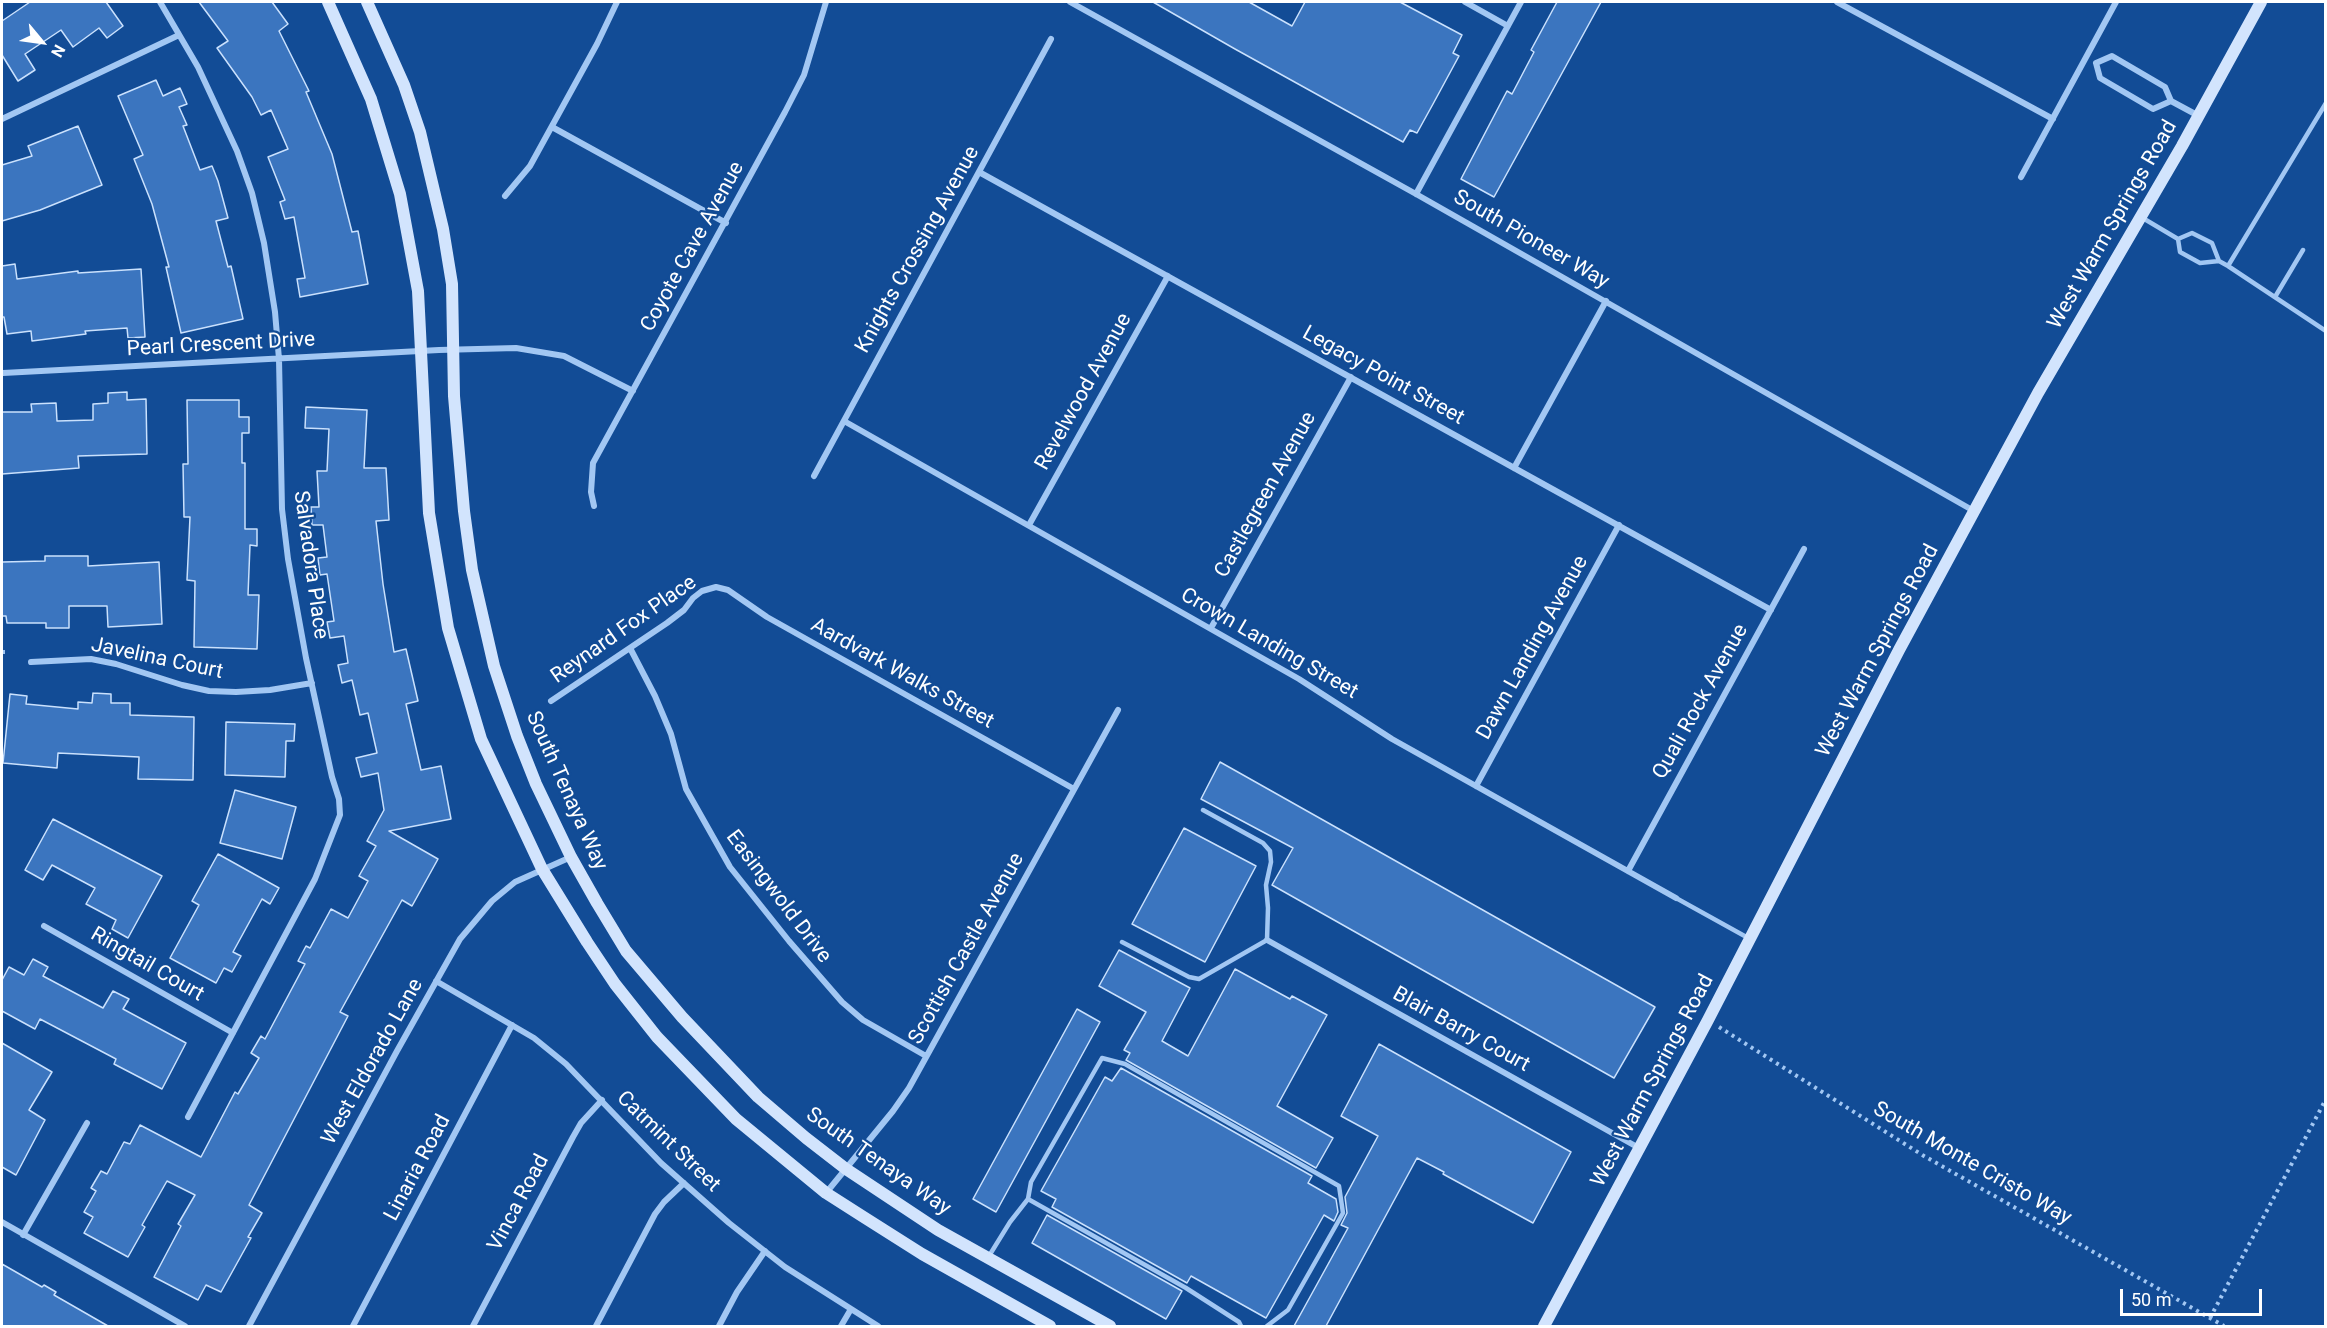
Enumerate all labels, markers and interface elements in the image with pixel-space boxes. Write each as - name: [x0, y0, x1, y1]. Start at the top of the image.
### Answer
- north arrow: [12, 12, 72, 72]
- text: N: [47, 41, 69, 61]
- street label: West Warm Springs Road: [2043, 116, 2183, 334]
- street label: Knights Crossing Avenue: [851, 142, 985, 358]
- street label: Coyote Cave Avenue: [636, 158, 750, 336]
- street label: South Pioneer Way: [1449, 185, 1613, 295]
- street label: Revelwood Avenue: [1030, 309, 1138, 475]
- street label: Legacy Point Street: [1298, 321, 1468, 431]
- street label: Pearl Crescent Drive: [126, 327, 316, 363]
- street label: Castlegreen Avenue: [1210, 408, 1322, 582]
- street label: Salvadora Place: [287, 489, 333, 641]
- street label: West Warm Springs Road: [1811, 540, 1945, 762]
- street label: Dawn Landing Avenue: [1472, 552, 1594, 744]
- street label: Reynard Fox Place: [547, 570, 701, 690]
- street label: Crown Landing Street: [1176, 583, 1362, 705]
- street label: Aardvark Walks Street: [806, 613, 998, 735]
- street label: Quali Rock Avenue: [1648, 620, 1754, 784]
- street label: Javelina Court: [89, 633, 225, 685]
- street label: South Tenaya Way: [520, 708, 612, 874]
- street label: Easingwold Drive: [720, 826, 836, 968]
- street label: Scottish Castle Avenue: [904, 849, 1030, 1049]
- street label: Ringtail Court: [86, 922, 208, 1008]
- street label: West Warm Springs Road: [1586, 970, 1720, 1192]
- street label: West Eldorado Lane: [317, 975, 429, 1149]
- street label: Blair Barry Court: [1388, 982, 1534, 1078]
- street label: Catmint Street: [611, 1086, 725, 1198]
- street label: South Monte Cristo Way: [1868, 1097, 2076, 1231]
- street label: South Tenaya Way: [801, 1103, 955, 1221]
- street label: Linaria Road: [380, 1111, 456, 1225]
- street label: Vinca Road: [483, 1150, 555, 1256]
- scale bar: [2123, 1277, 2266, 1315]
- text: 50 m: [2131, 1289, 2171, 1310]

